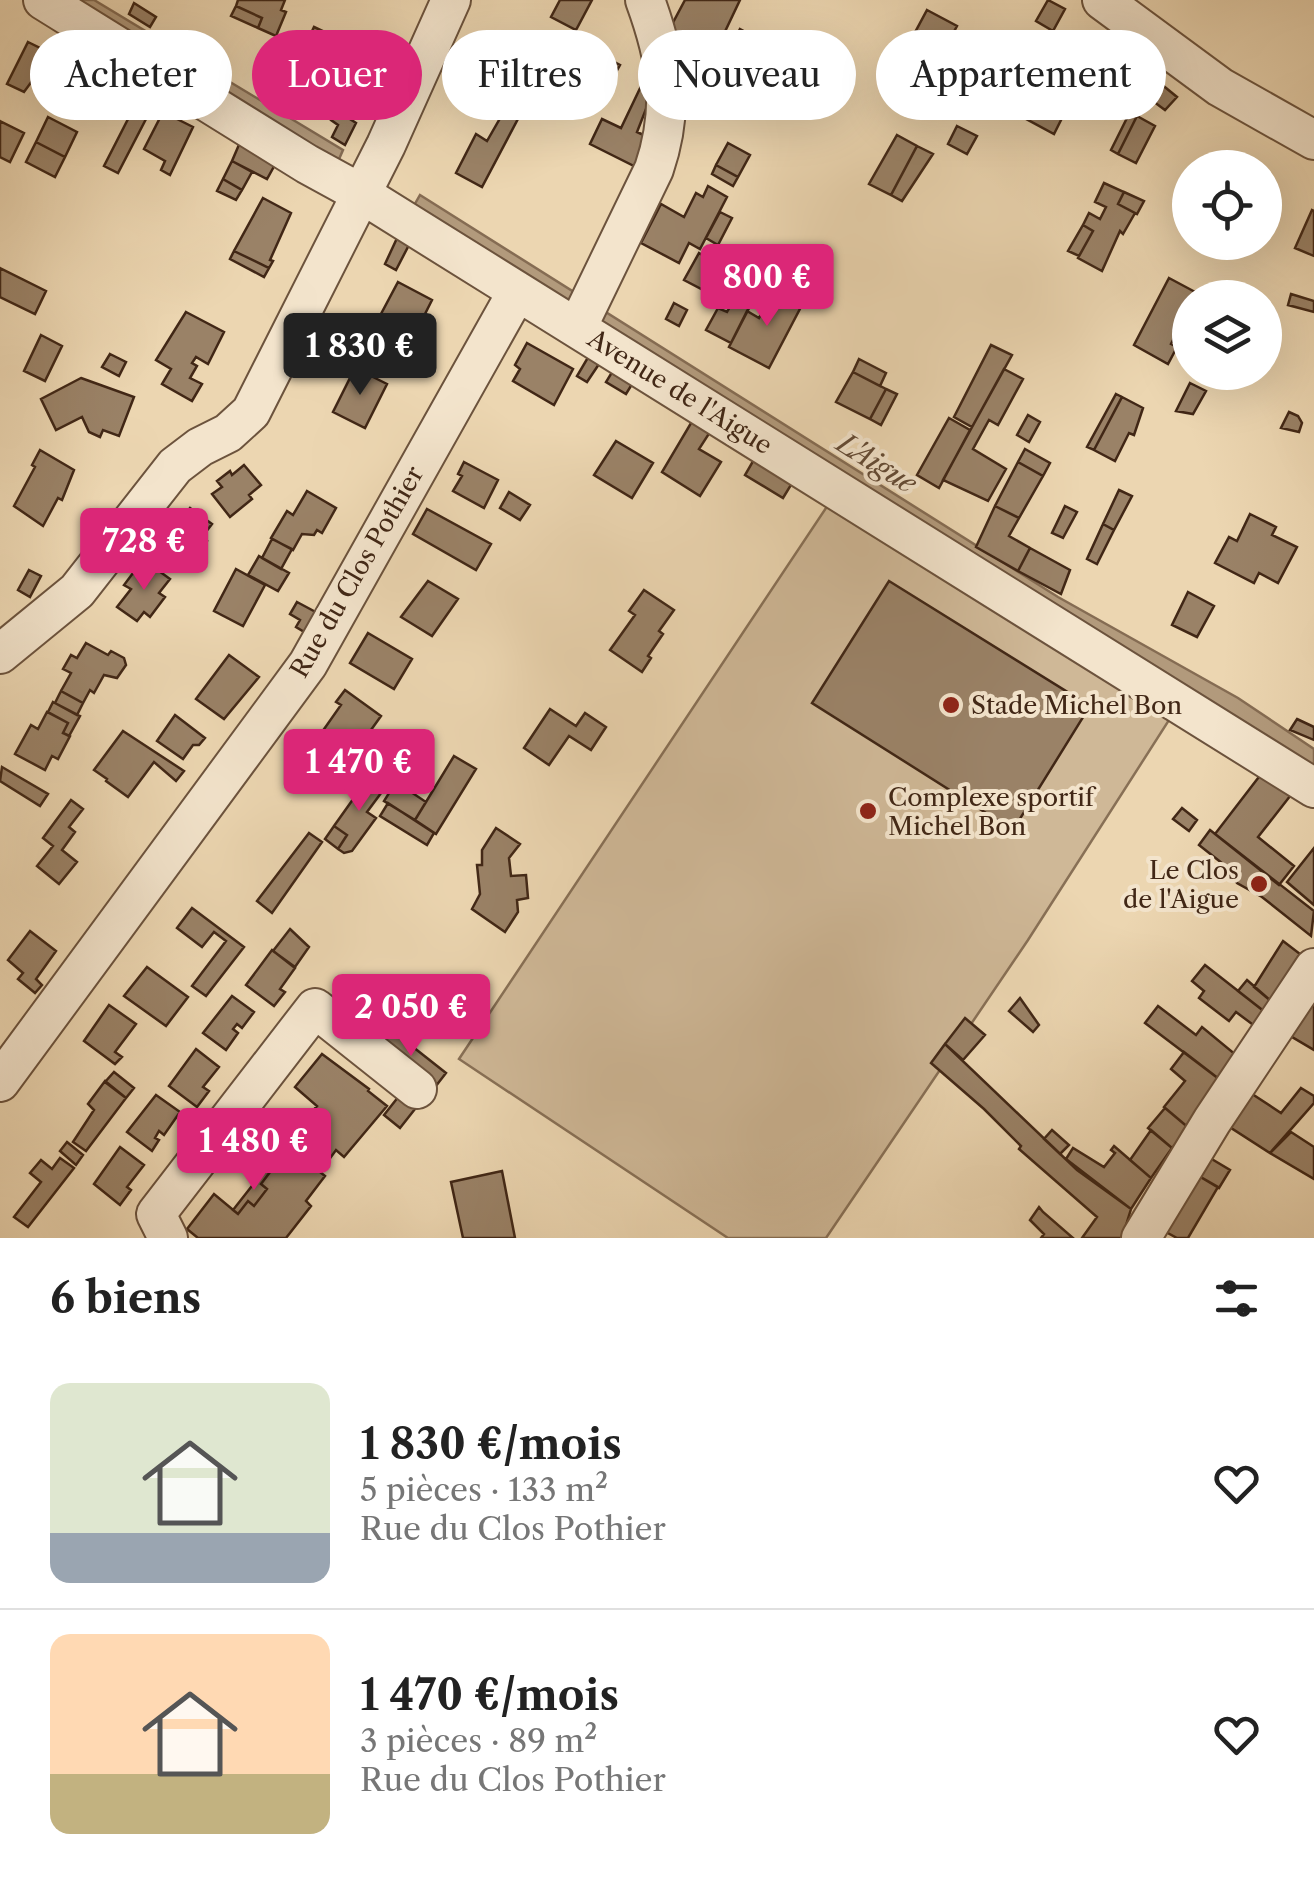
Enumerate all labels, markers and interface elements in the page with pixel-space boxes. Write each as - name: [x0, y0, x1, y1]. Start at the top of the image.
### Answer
- chip: Acheter: [30, 30, 232, 120]
- chip: Louer: [252, 30, 422, 120]
- chip: Filtres: [442, 30, 618, 120]
- chip: Nouveau: [638, 30, 856, 120]
- chip: Appartement: [876, 30, 1166, 120]
- map controls: [1172, 150, 1282, 390]
- button: locate: [1172, 150, 1282, 260]
- pin: 800 €: [697, 244, 837, 329]
- text: 800 €: [723, 257, 811, 296]
- button: layers: [1172, 280, 1282, 390]
- pin: 1 830 €: [268, 313, 452, 398]
- street label: Avenue de l'Aigue: [581, 322, 778, 461]
- text: 1 830 €: [306, 326, 414, 365]
- water label: L'Aigue: [829, 424, 924, 501]
- street label: Rue du Clos Pothier: [284, 460, 430, 683]
- pin: 728 €: [74, 508, 214, 593]
- text: 728 €: [102, 521, 186, 560]
- place label: Stade Michel Bon: [971, 690, 1182, 721]
- marker: Stade Michel Bon: [940, 694, 962, 716]
- pin: 1 470 €: [267, 729, 451, 814]
- text: 1 470 €: [306, 742, 412, 781]
- place label: Complexe sportif Michel Bon: [888, 782, 1097, 842]
- marker: Complexe sportif Michel Bon: [857, 800, 879, 822]
- place label: Le Clos de l'Aigue: [1123, 855, 1239, 915]
- marker: Le Clos de l'Aigue: [1248, 873, 1270, 895]
- pin: 2 050 €: [319, 974, 503, 1059]
- text: 2 050 €: [354, 987, 468, 1026]
- pin: 1 480 €: [162, 1108, 346, 1193]
- text: 1 480 €: [199, 1121, 309, 1160]
- icon: filters: [1209, 1271, 1264, 1326]
- text: 6 biens: [50, 1272, 201, 1324]
- text: 1 830 €/mois: [360, 1418, 622, 1470]
- icon: home: [130, 1423, 250, 1543]
- icon: heart: [1209, 1456, 1264, 1511]
- text: 5 pièces · 133 m²: [360, 1470, 608, 1509]
- text: Rue du Clos Pothier: [360, 1509, 666, 1548]
- text: 1 470 €/mois: [360, 1669, 619, 1721]
- icon: home: [130, 1674, 250, 1794]
- icon: heart: [1209, 1707, 1264, 1762]
- text: 3 pièces · 89 m²: [360, 1721, 597, 1760]
- text: Rue du Clos Pothier: [360, 1760, 666, 1799]

